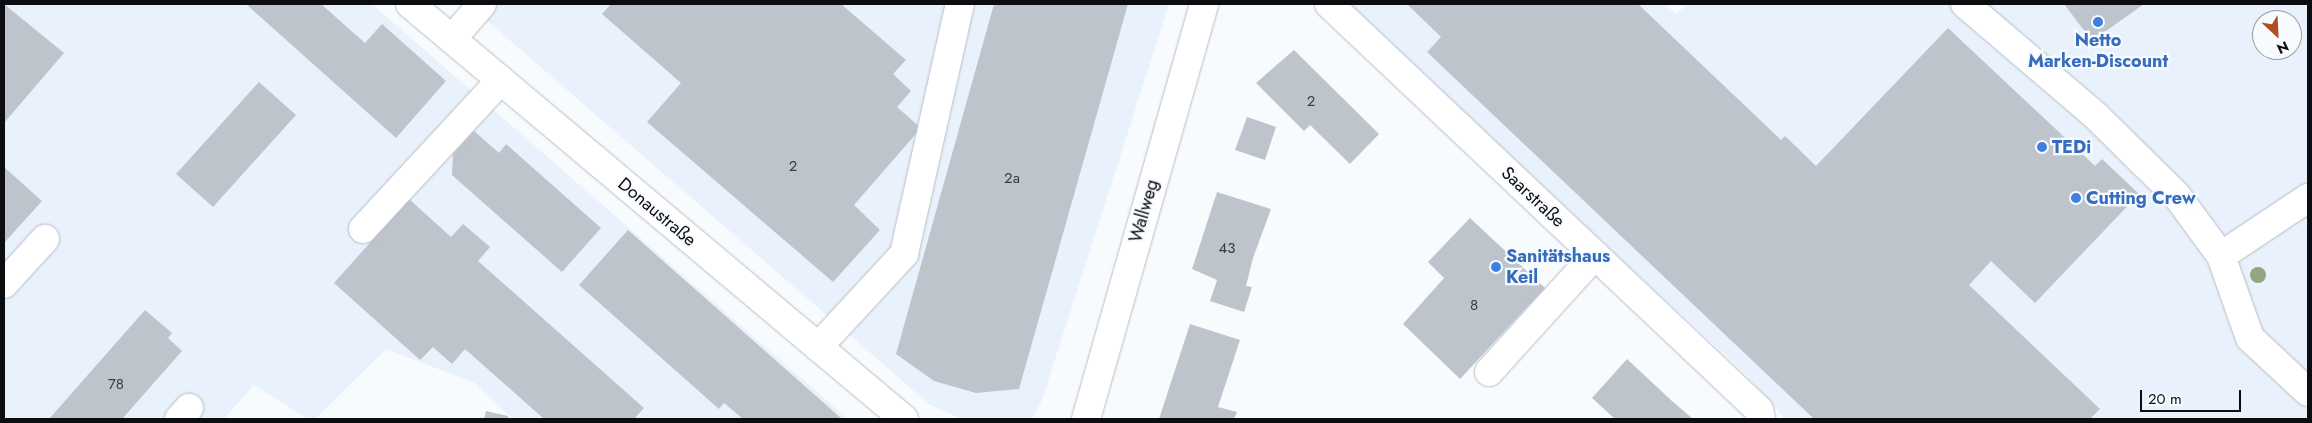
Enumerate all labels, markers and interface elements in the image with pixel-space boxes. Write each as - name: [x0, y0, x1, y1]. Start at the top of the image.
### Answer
- north arrow: [2252, 10, 2302, 60]
- marker: Netto Marken-Discount: [2092, 16, 2104, 28]
- place label: Netto Marken-Discount: [2028, 30, 2168, 72]
- text: N: [2274, 36, 2292, 59]
- house number: 2: [1307, 93, 1315, 111]
- place label: TEDi: [2052, 136, 2091, 158]
- marker: TEDi: [2036, 141, 2048, 153]
- house number: 2: [789, 158, 797, 176]
- street label: Saarstraße: [1497, 162, 1569, 232]
- house number: 2a: [1004, 170, 1020, 188]
- street label: Donaustraße: [613, 173, 701, 251]
- street label: Wallweg: [1125, 177, 1163, 245]
- place label: Cutting Crew: [2086, 187, 2196, 209]
- marker: Cutting Crew: [2070, 192, 2082, 204]
- house number: 43: [1219, 240, 1235, 258]
- place label: Sanitätshaus Keil: [1506, 246, 1610, 288]
- marker: Sanitätshaus Keil: [1490, 261, 1502, 273]
- house number: 8: [1470, 297, 1478, 315]
- house number: 78: [108, 376, 124, 394]
- scale bar: [2142, 380, 2243, 412]
- text: 20 m: [2148, 388, 2182, 410]

